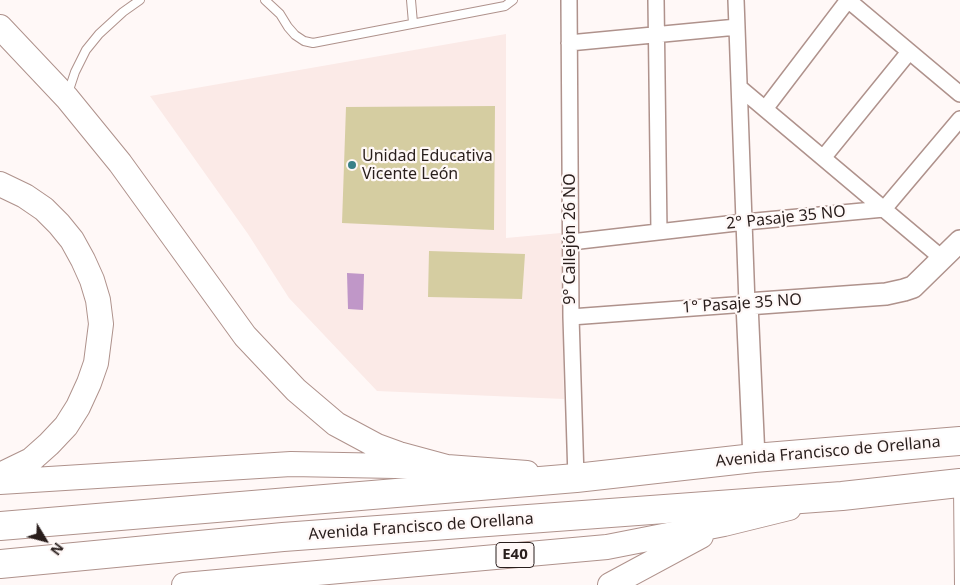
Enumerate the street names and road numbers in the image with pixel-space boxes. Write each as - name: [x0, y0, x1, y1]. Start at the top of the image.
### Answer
- street label: 9° Callejón 26 NO: [560, 173, 580, 305]
- street label: 2° Pasaje 35 NO: [725, 202, 847, 234]
- street label: 1° Pasaje 35 NO: [682, 290, 802, 318]
- street label: Avenida Francisco de Orellana: [715, 433, 941, 471]
- street label: Avenida Francisco de Orellana: [308, 510, 534, 544]
- road number: E40: [496, 542, 534, 568]

